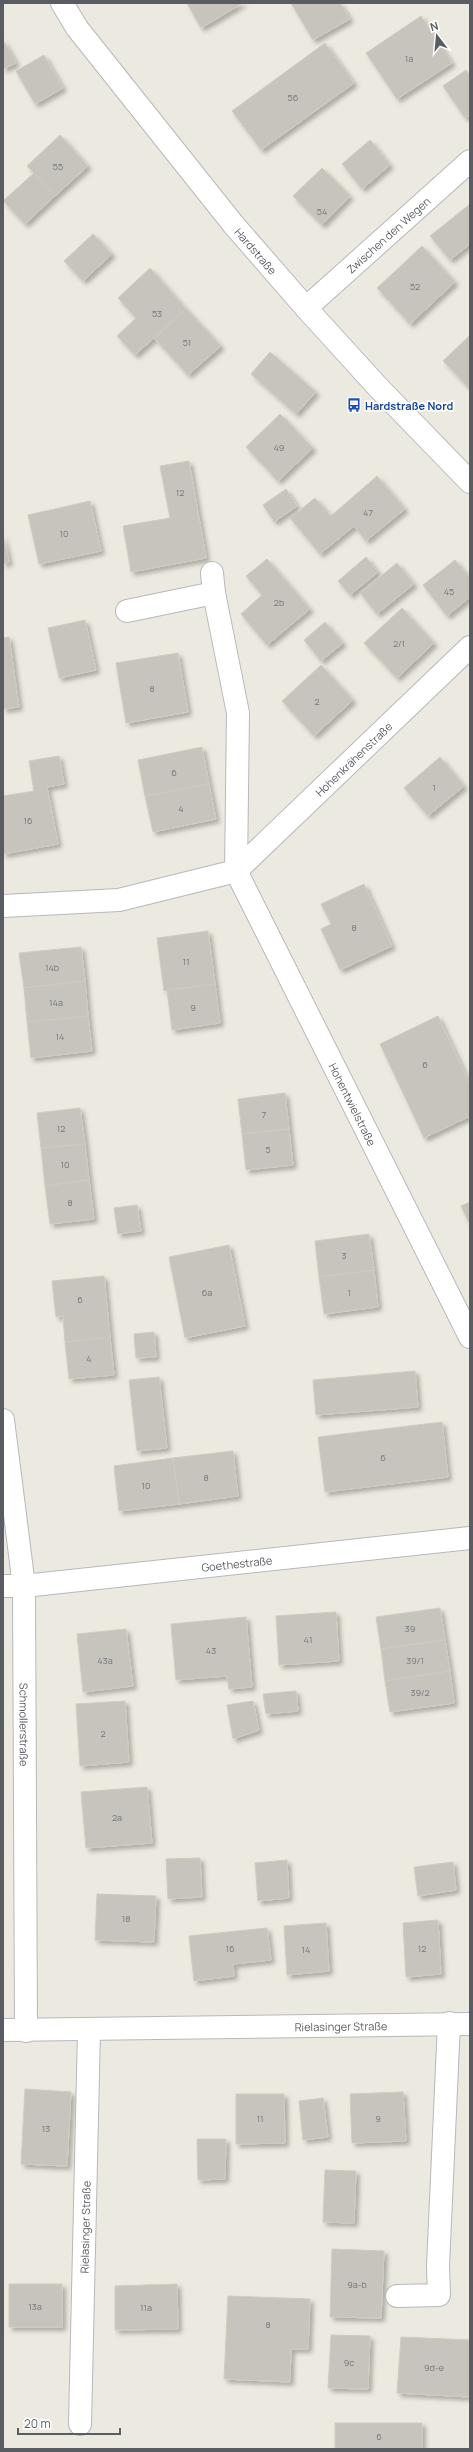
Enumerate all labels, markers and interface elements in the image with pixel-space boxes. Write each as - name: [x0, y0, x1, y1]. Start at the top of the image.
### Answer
- north arrow: [417, 16, 457, 56]
- text: N: [428, 18, 440, 34]
- house number: 1a: [405, 52, 413, 65]
- house number: 56: [288, 91, 299, 104]
- house number: 55: [53, 160, 63, 173]
- street label: Zwischen den Wegen: [343, 193, 433, 276]
- house number: 54: [317, 205, 327, 218]
- street label: Hardstraße: [232, 224, 281, 278]
- house number: 52: [410, 280, 420, 293]
- house number: 53: [152, 307, 162, 320]
- house number: 51: [183, 336, 191, 349]
- bus stop icon: Hardstraße Nord: [346, 397, 362, 413]
- place label: Hardstraße Nord: [365, 398, 453, 413]
- house number: 49: [274, 441, 284, 454]
- house number: 12: [176, 486, 184, 499]
- house number: 47: [363, 506, 373, 519]
- house number: 10: [60, 527, 69, 540]
- house number: 45: [444, 585, 454, 598]
- house number: 2b: [274, 596, 284, 609]
- house number: 2/1: [393, 637, 405, 650]
- house number: 8: [149, 682, 155, 695]
- house number: 2: [314, 695, 320, 708]
- street label: Hohenkrähenstraße: [312, 718, 395, 799]
- house number: 6: [171, 766, 177, 779]
- house number: 1: [432, 781, 436, 794]
- house number: 4: [178, 802, 184, 815]
- house number: 16: [23, 814, 33, 827]
- house number: 8: [351, 921, 357, 934]
- house number: 11: [182, 955, 190, 968]
- house number: 14b: [45, 961, 59, 974]
- house number: 14a: [49, 996, 63, 1009]
- house number: 9: [190, 1001, 196, 1014]
- house number: 14: [56, 1030, 64, 1043]
- house number: 6: [422, 1058, 428, 1071]
- street label: Hohentwielstraße: [326, 1060, 380, 1149]
- house number: 7: [262, 1108, 267, 1121]
- house number: 12: [57, 1122, 65, 1135]
- house number: 5: [265, 1143, 271, 1156]
- house number: 10: [61, 1158, 70, 1171]
- house number: 8: [67, 1196, 73, 1209]
- house number: 3: [342, 1249, 347, 1262]
- house number: 6a: [202, 1286, 212, 1299]
- house number: 1: [347, 1286, 351, 1299]
- house number: 6: [77, 1293, 83, 1306]
- house number: 4: [86, 1352, 92, 1365]
- house number: 6: [380, 1451, 386, 1464]
- house number: 8: [203, 1471, 209, 1484]
- house number: 10: [142, 1479, 151, 1492]
- street label: Goethestraße: [201, 1552, 274, 1574]
- house number: 39: [405, 1622, 415, 1635]
- house number: 41: [304, 1633, 312, 1646]
- house number: 43: [206, 1644, 216, 1657]
- house number: 43a: [97, 1654, 113, 1667]
- house number: 39/1: [406, 1654, 424, 1667]
- street label: Schmollerstraße: [17, 1683, 32, 1767]
- house number: 39/2: [410, 1686, 430, 1699]
- house number: 2: [100, 1727, 106, 1740]
- house number: 2a: [112, 1811, 122, 1824]
- house number: 18: [122, 1912, 130, 1925]
- house number: 16: [225, 1942, 235, 1955]
- house number: 12: [418, 1942, 426, 1955]
- house number: 14: [302, 1943, 310, 1956]
- street label: Rielasinger Straße: [294, 2018, 388, 2034]
- house number: 11: [256, 2112, 264, 2125]
- house number: 9: [375, 2112, 381, 2125]
- house number: 13: [42, 2122, 50, 2135]
- street label: Rielasinger Straße: [76, 2180, 93, 2274]
- house number: 9a-b: [347, 2278, 367, 2291]
- house number: 13a: [28, 2300, 42, 2313]
- house number: 11a: [140, 2301, 152, 2314]
- house number: 8: [265, 2318, 271, 2331]
- house number: 9c: [344, 2356, 354, 2369]
- house number: 9d-e: [424, 2361, 444, 2374]
- scale bar: [18, 2410, 120, 2436]
- text: 20 m: [24, 2415, 51, 2432]
- house number: 6: [376, 2430, 382, 2443]

